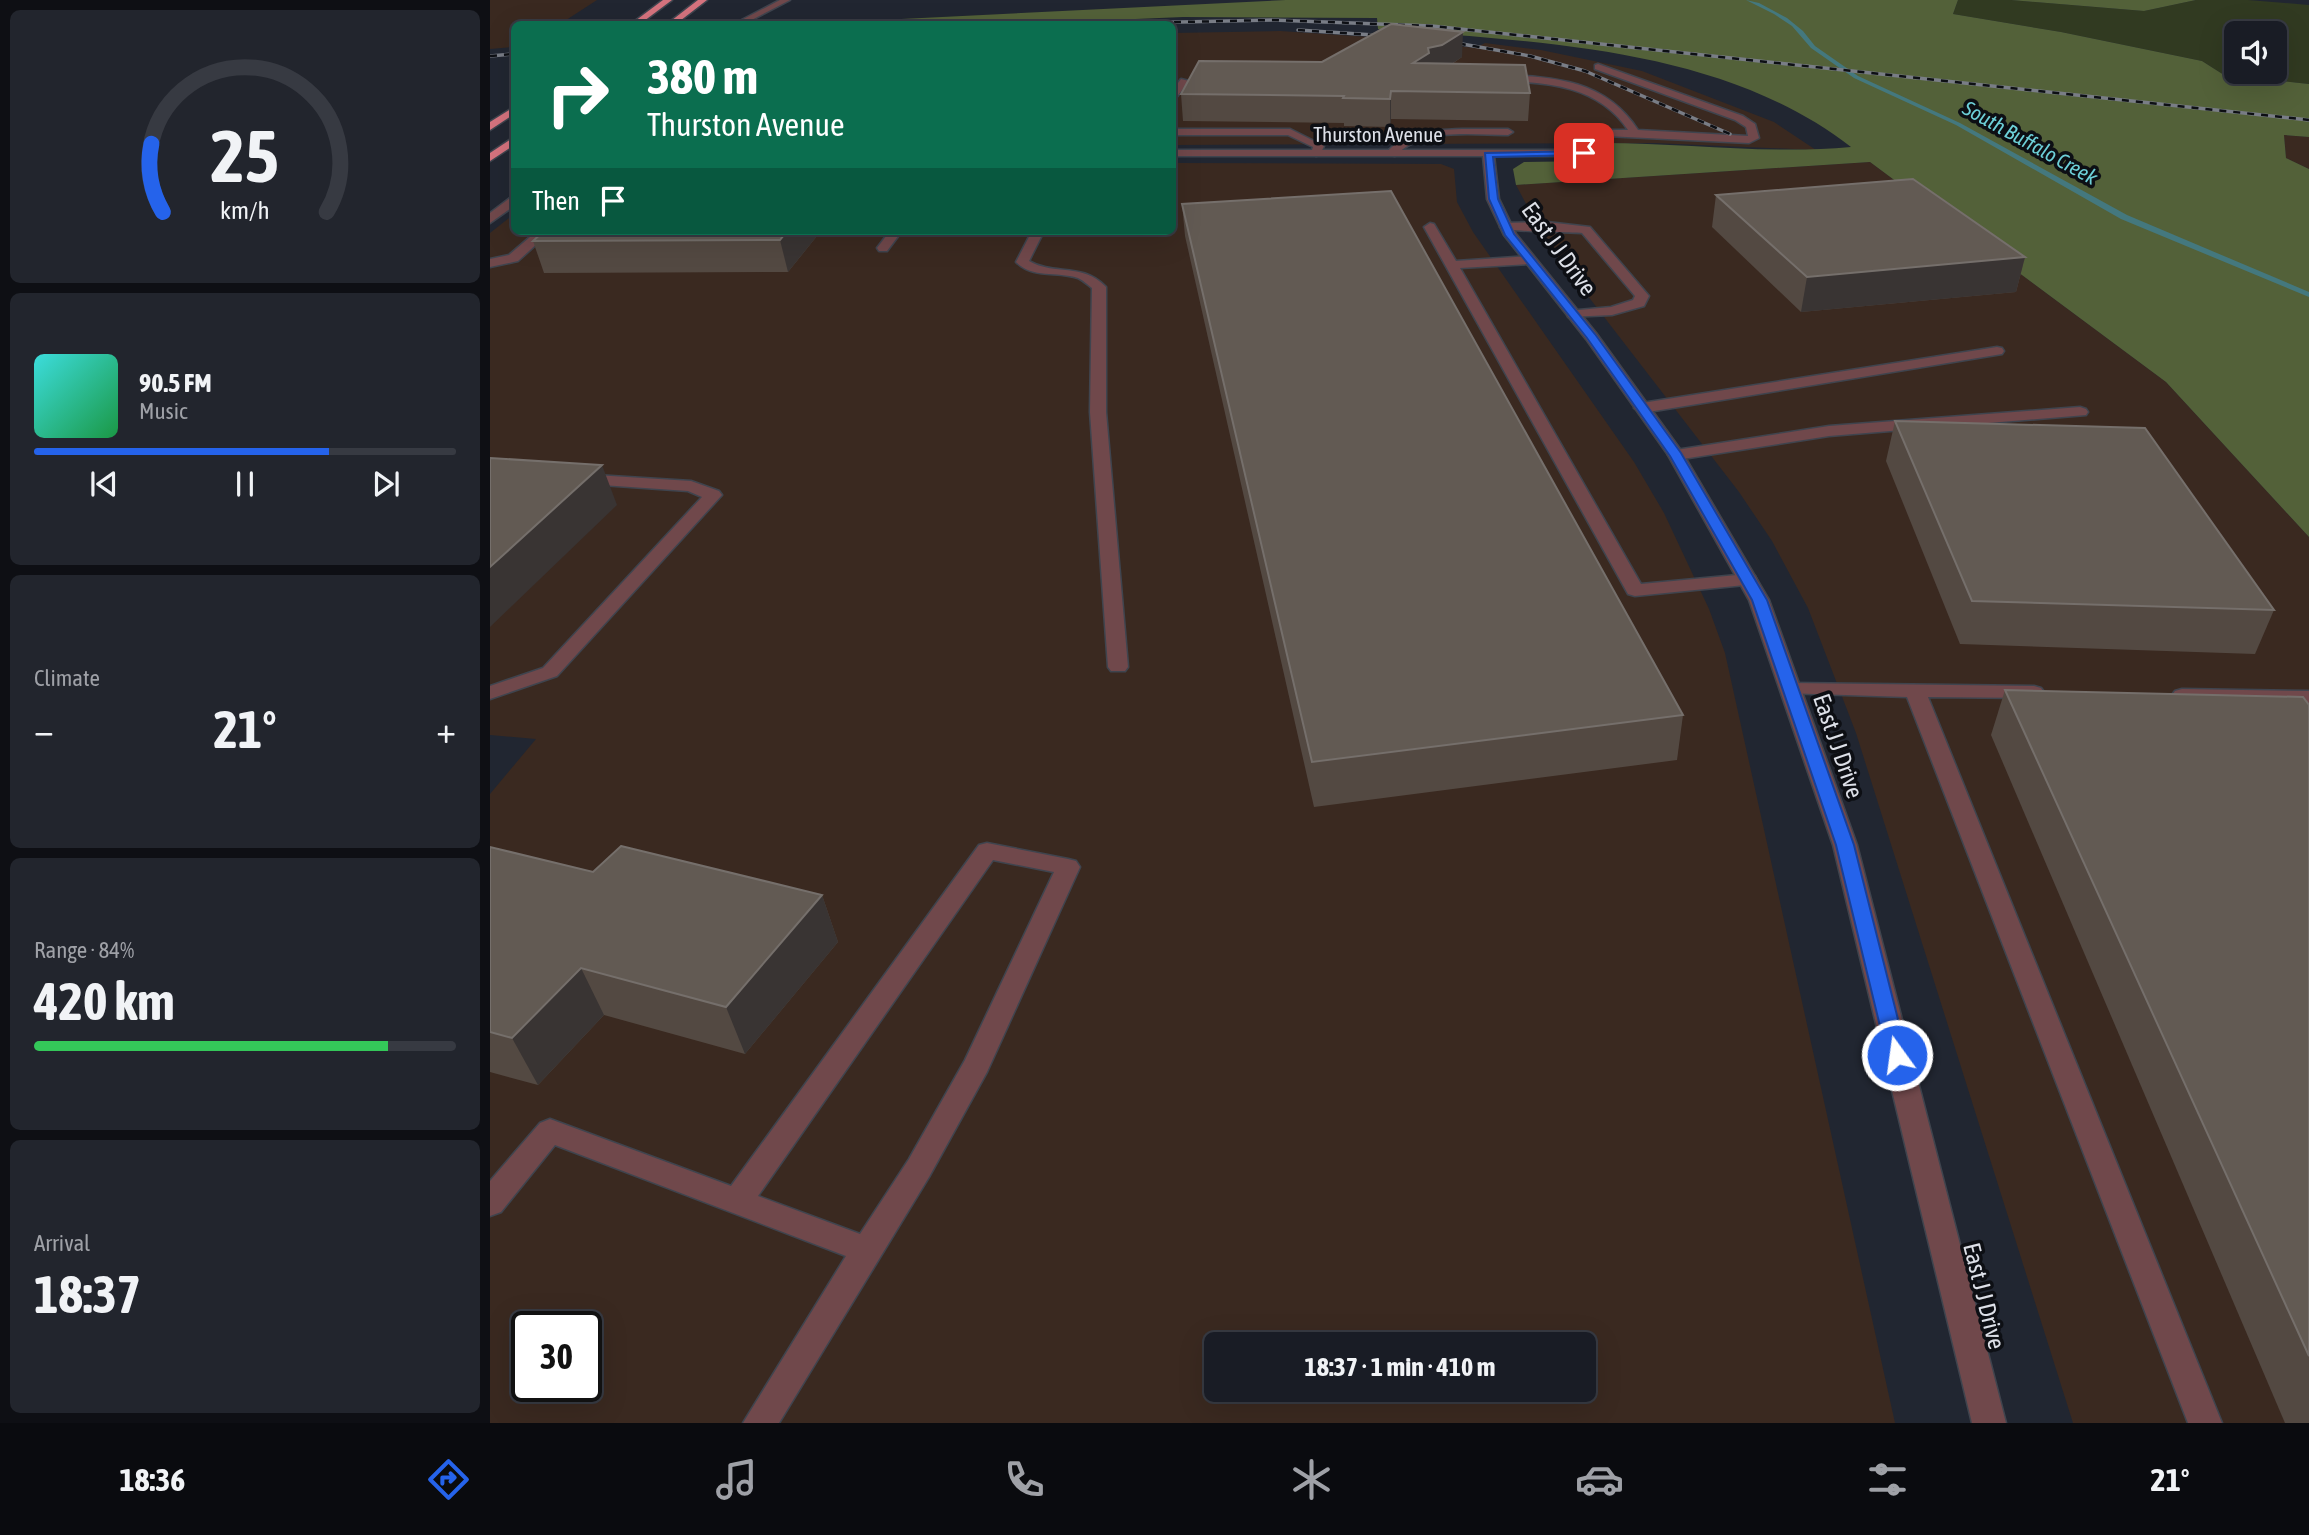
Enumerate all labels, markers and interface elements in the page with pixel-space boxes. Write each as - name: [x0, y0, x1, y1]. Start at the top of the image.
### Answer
- map controls: [2224, 21, 2287, 84]
- button: sound: [2224, 21, 2287, 84]
- text: 380 m: [647, 48, 758, 104]
- icon: right: [532, 49, 623, 140]
- water label: South Buffalo Creek: [1958, 95, 2103, 189]
- text: Thurston Avenue: [647, 106, 845, 143]
- text: 25: [211, 115, 279, 198]
- street label: Thurston Avenue: [1313, 122, 1443, 146]
- pin: [1554, 123, 1614, 183]
- icon: arrive: [1565, 134, 1603, 172]
- icon: arrive: [594, 182, 632, 220]
- text: Then: [532, 186, 580, 216]
- text: km/h: [220, 196, 270, 224]
- street label: East J J Drive: [1517, 197, 1602, 301]
- text: 90.5 FM: [139, 368, 212, 398]
- text: Music: [139, 398, 187, 424]
- icon: previous: [85, 465, 123, 503]
- icon: pause: [226, 465, 264, 503]
- icon: next: [367, 465, 405, 503]
- text: Climate: [34, 665, 100, 691]
- street label: East J J Drive: [1808, 690, 1869, 802]
- text: 21°: [213, 699, 277, 759]
- text: −: [34, 708, 54, 751]
- text: +: [436, 708, 456, 751]
- text: Range · 84%: [34, 937, 134, 963]
- text: 420 km: [34, 971, 175, 1031]
- position arrow: [1860, 1018, 1934, 1092]
- text: Arrival: [34, 1230, 90, 1256]
- street label: East J J Drive: [1958, 1240, 2011, 1352]
- text: 18:37: [34, 1264, 141, 1324]
- speed limit sign: 30: [511, 1311, 602, 1402]
- text: 18:37 · 1 min · 410 m: [1305, 1352, 1495, 1382]
- icon: directions: [424, 1455, 473, 1504]
- icon: music: [712, 1455, 761, 1504]
- icon: phone: [1000, 1455, 1049, 1504]
- icon: climate: [1287, 1455, 1336, 1504]
- icon: car: [1575, 1455, 1624, 1504]
- icon: filters: [1863, 1455, 1912, 1504]
- text: 18:36: [119, 1461, 185, 1498]
- text: 21°: [2151, 1461, 2190, 1498]

